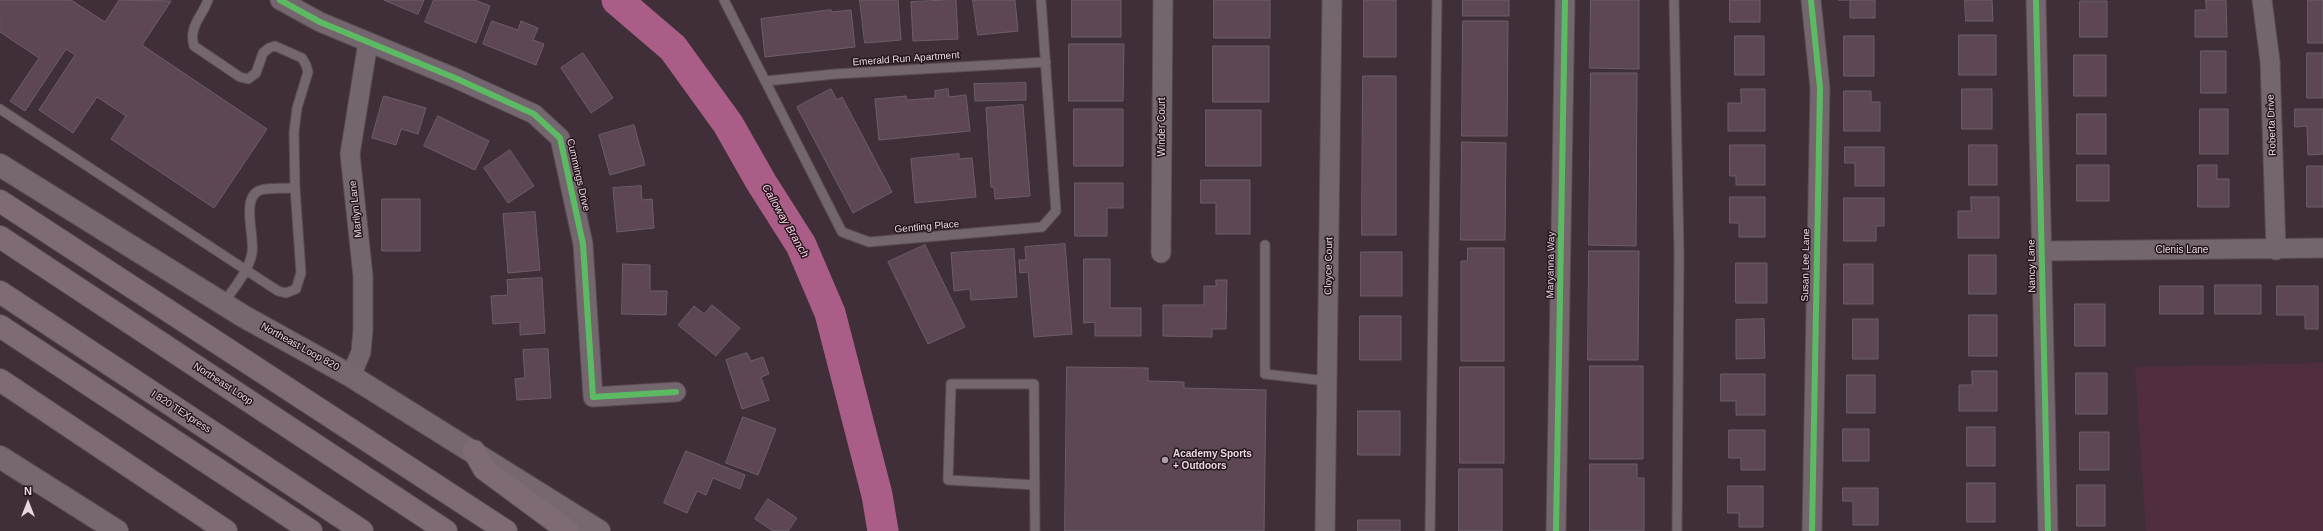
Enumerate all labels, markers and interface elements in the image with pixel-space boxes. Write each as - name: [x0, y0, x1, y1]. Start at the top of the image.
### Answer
- street label: Emerald Run Apartment: [852, 49, 960, 69]
- street label: Roberta Drive: [2265, 94, 2279, 156]
- street label: Winder Court: [1156, 98, 1168, 156]
- street label: Cummings Drive: [564, 138, 592, 212]
- street label: Marilyn Lane: [347, 180, 365, 238]
- water label: Calloway Branch: [759, 182, 811, 260]
- street label: Gentling Place: [894, 218, 960, 236]
- street label: Susan Lee Lane: [1799, 228, 1813, 302]
- street label: Maryanna Way: [1544, 231, 1558, 299]
- street label: Cloyce Court: [1322, 237, 1336, 295]
- street label: Nancy Lane: [2026, 239, 2038, 293]
- street label: Clenis Lane: [2156, 244, 2208, 256]
- street label: Northeast Loop 820: [259, 320, 341, 374]
- street label: Northeast Loop: [191, 360, 255, 408]
- street label: I 820 TEXpress: [149, 388, 213, 436]
- place label: Academy Sports + Outdoors: [1173, 448, 1252, 472]
- marker: Academy Sports + Outdoors: [1160, 455, 1170, 465]
- north arrow: [8, 483, 48, 523]
- text: N: [24, 485, 32, 497]

